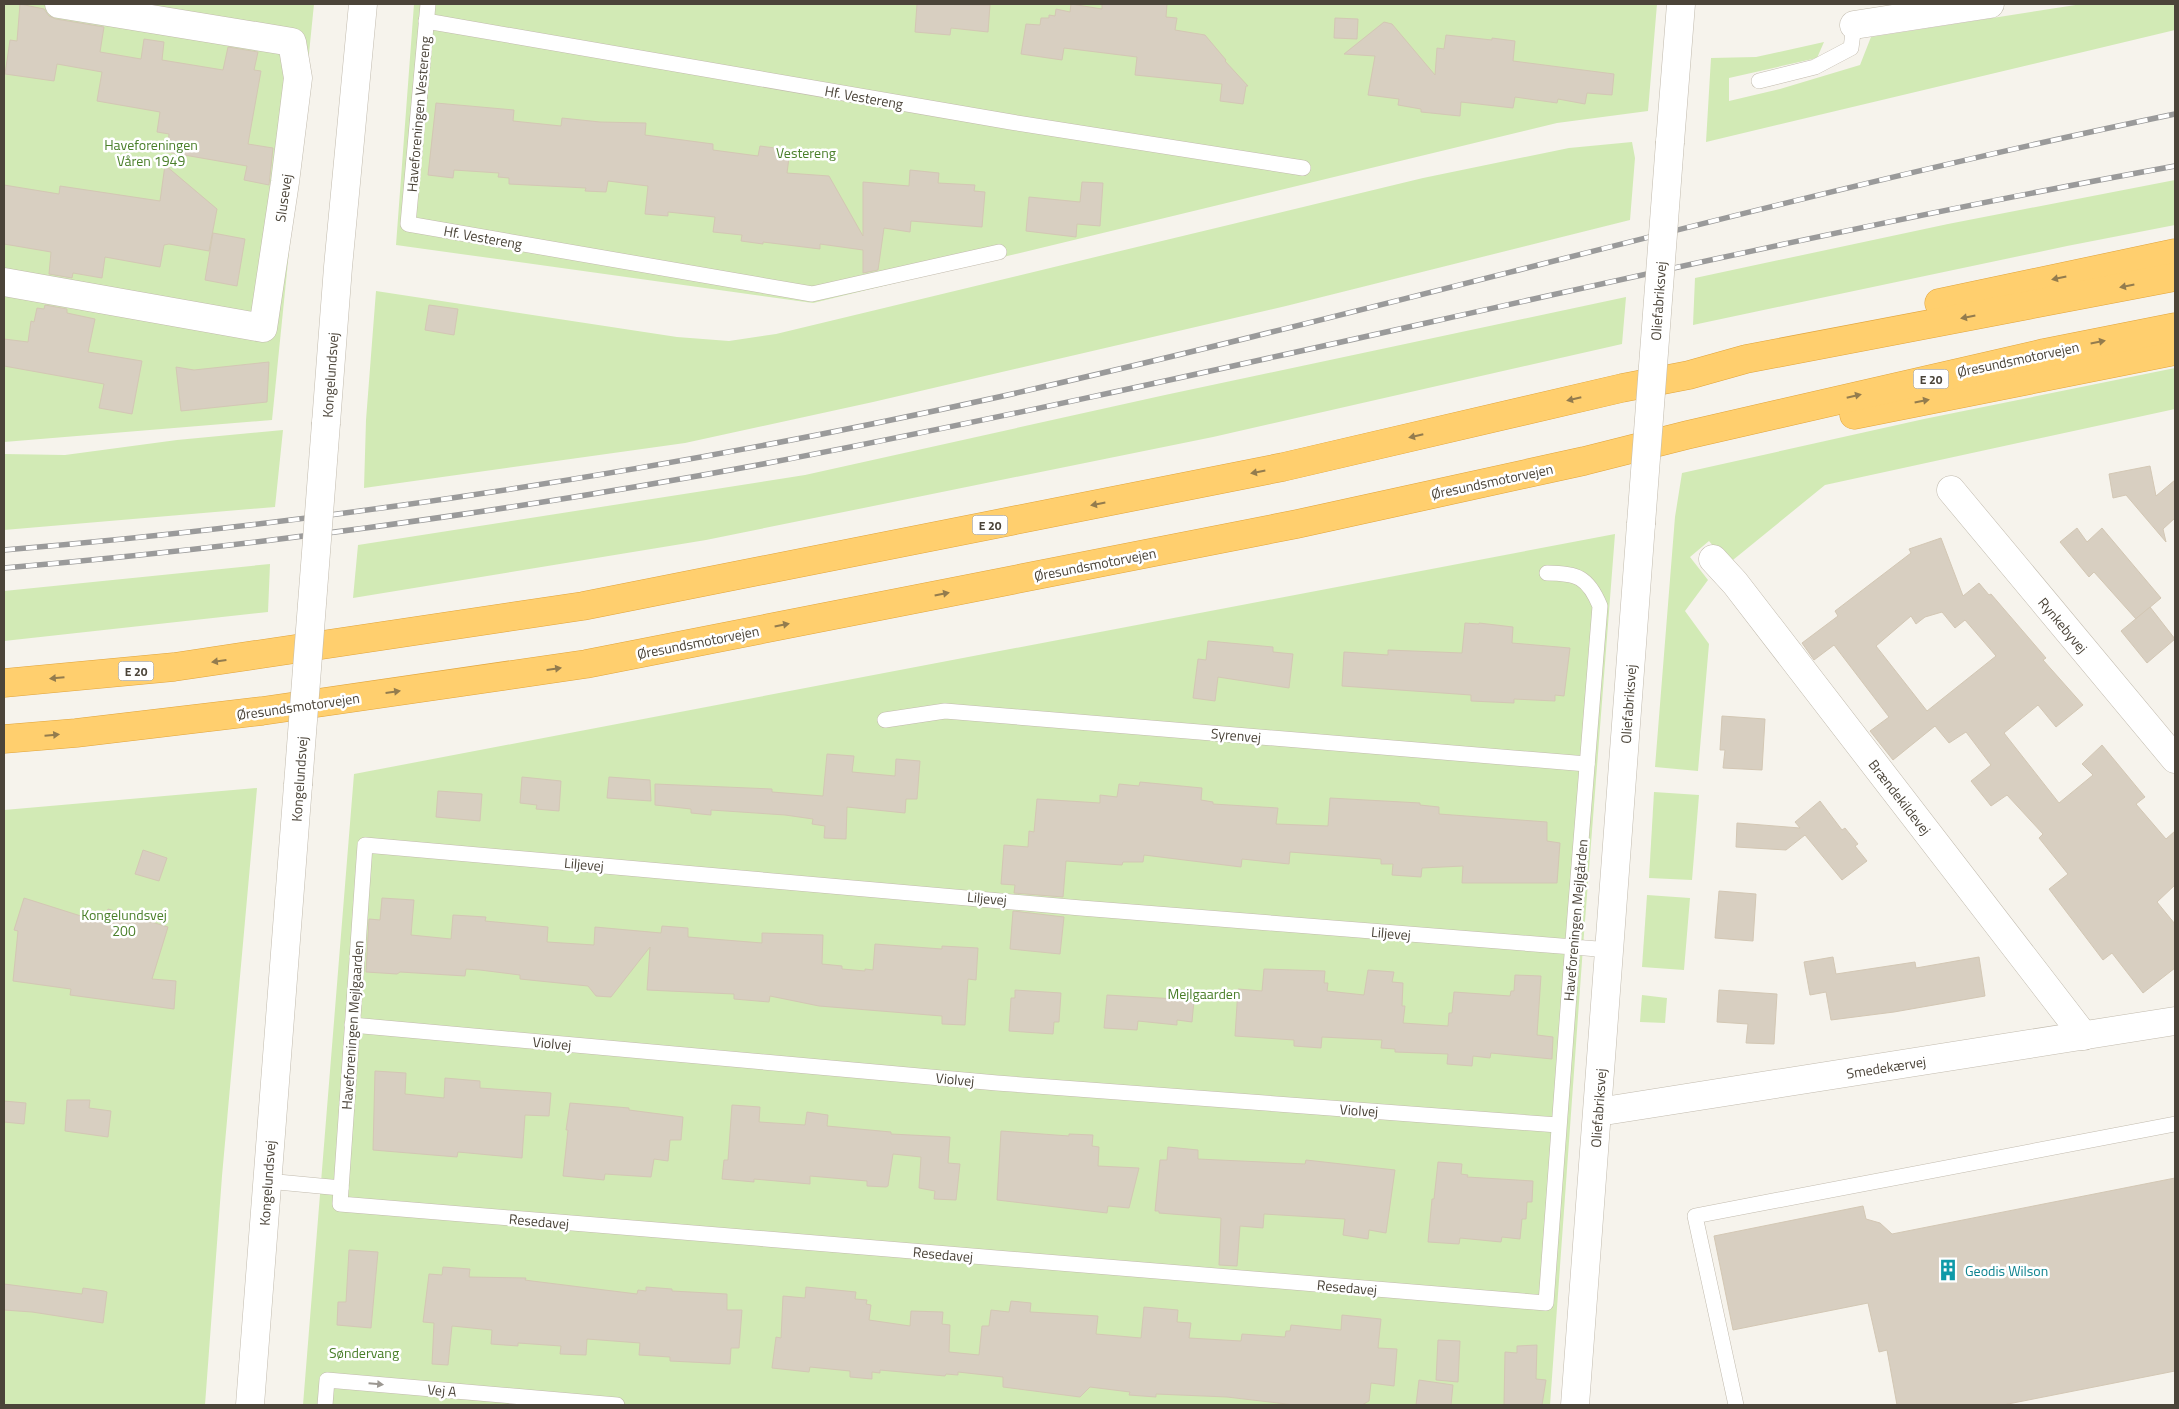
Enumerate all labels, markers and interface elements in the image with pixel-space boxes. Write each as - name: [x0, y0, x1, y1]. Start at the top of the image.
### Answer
- street label: Haveforeningen Vestereng: [401, 35, 435, 193]
- street label: Hf. Vestereng: [823, 80, 905, 114]
- park label: Haveforeningen Våren 1949: [104, 134, 198, 171]
- park label: Vestereng: [776, 142, 836, 163]
- street label: Slusevej: [269, 173, 297, 223]
- street label: Hf. Vestereng: [442, 220, 524, 254]
- street label: Oliefabriksvej: [1645, 261, 1671, 341]
- one-way arrow: [2051, 274, 2067, 282]
- one-way arrow: [2119, 283, 2135, 291]
- one-way arrow: [1959, 313, 1975, 321]
- street label: Kongelundsvej: [317, 332, 343, 418]
- street label: Øresundsmotorvejen: [1955, 336, 2081, 382]
- one-way arrow: [2091, 338, 2106, 346]
- road number: E 20: [1914, 369, 1948, 388]
- one-way arrow: [1847, 392, 1862, 400]
- one-way arrow: [1567, 395, 1582, 403]
- one-way arrow: [1915, 397, 1931, 405]
- one-way arrow: [1409, 432, 1424, 440]
- street label: Øresundsmotorvejen: [1429, 458, 1555, 504]
- one-way arrow: [1249, 469, 1265, 477]
- one-way arrow: [1091, 500, 1106, 508]
- road number: E 20: [972, 516, 1008, 534]
- street label: Øresundsmotorvejen: [1032, 542, 1158, 586]
- one-way arrow: [934, 589, 950, 597]
- street label: Rynkebyvej: [2033, 592, 2093, 658]
- street label: Øresundsmotorvejen: [635, 620, 761, 664]
- one-way arrow: [775, 621, 790, 629]
- one-way arrow: [210, 657, 226, 665]
- road number: E 20: [118, 661, 154, 680]
- one-way arrow: [546, 664, 562, 672]
- street label: Oliefabriksvej: [1615, 664, 1641, 744]
- one-way arrow: [49, 674, 65, 682]
- street label: Øresundsmotorvejen: [235, 687, 361, 725]
- one-way arrow: [386, 688, 402, 696]
- street label: Syrenvej: [1210, 722, 1262, 748]
- one-way arrow: [45, 731, 61, 739]
- street label: Kongelundsvej: [286, 736, 312, 822]
- street label: Brændekildevej: [1864, 755, 1936, 839]
- street label: Haveforeningen Mejlgården: [1557, 838, 1593, 1002]
- street label: Liljevej: [563, 852, 605, 876]
- street label: Liljevej: [966, 886, 1008, 910]
- park label: Kongelundsvej 200: [81, 904, 167, 941]
- street label: Liljevej: [1370, 921, 1412, 945]
- street label: Haveforeningen Mejlgaarden: [336, 940, 368, 1110]
- park label: Mejlgaarden: [1168, 983, 1240, 1004]
- street label: Violvej: [532, 1031, 572, 1055]
- street label: Smedekærvej: [1845, 1050, 1927, 1084]
- street label: Violvej: [935, 1067, 975, 1091]
- street label: Oliefabriksvej: [1585, 1068, 1611, 1148]
- street label: Violvej: [1339, 1098, 1379, 1122]
- street label: Kongelundsvej: [254, 1140, 280, 1226]
- street label: Resedavej: [508, 1208, 570, 1234]
- street label: Resedavej: [912, 1241, 974, 1267]
- building icon: Geodis Wilson: [1935, 1257, 1961, 1283]
- place label: Geodis Wilson: [1965, 1260, 2048, 1281]
- street label: Resedavej: [1316, 1274, 1378, 1300]
- park label: Søndervang: [329, 1342, 399, 1363]
- street label: Vej A: [427, 1378, 458, 1402]
- one-way arrow: [368, 1381, 384, 1389]

